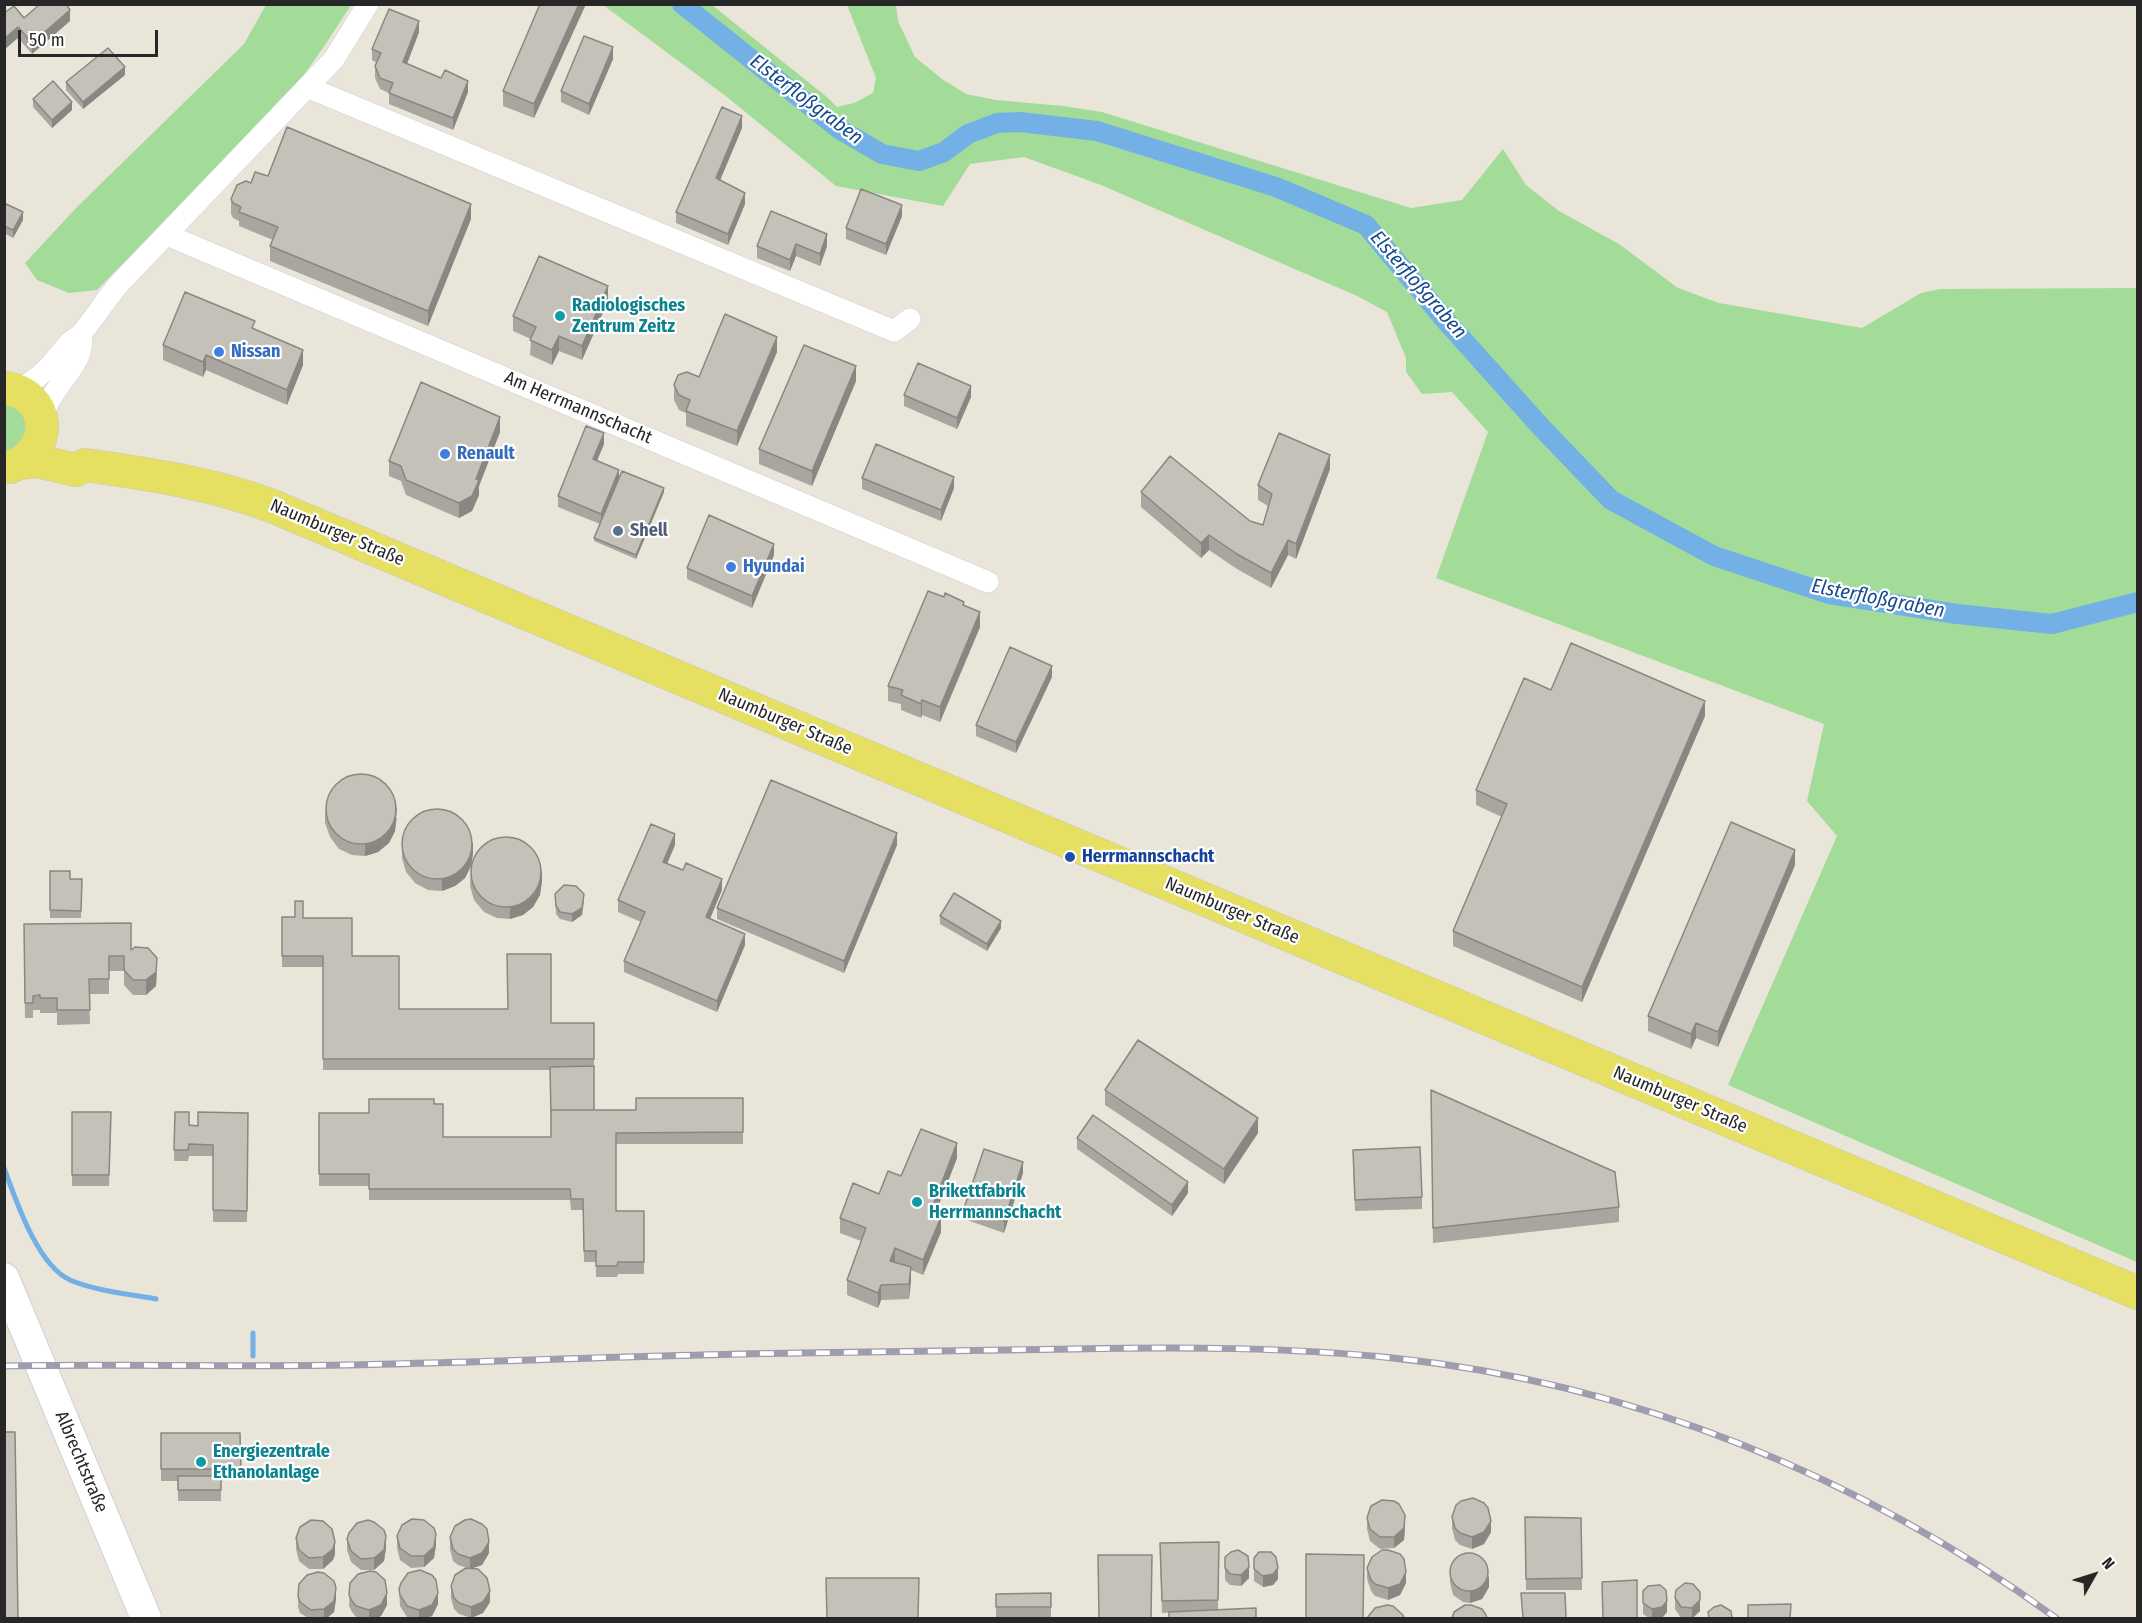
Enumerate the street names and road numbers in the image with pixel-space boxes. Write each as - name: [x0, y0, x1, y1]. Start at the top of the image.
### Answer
- street label: Am Herrmannschacht: [501, 367, 655, 449]
- street label: Naumburger Straße: [267, 495, 407, 571]
- street label: Naumburger Straße: [715, 684, 855, 760]
- street label: Naumburger Straße: [1162, 873, 1302, 949]
- street label: Naumburger Straße: [1610, 1062, 1750, 1138]
- street label: Albrechtstraße: [50, 1408, 112, 1516]

